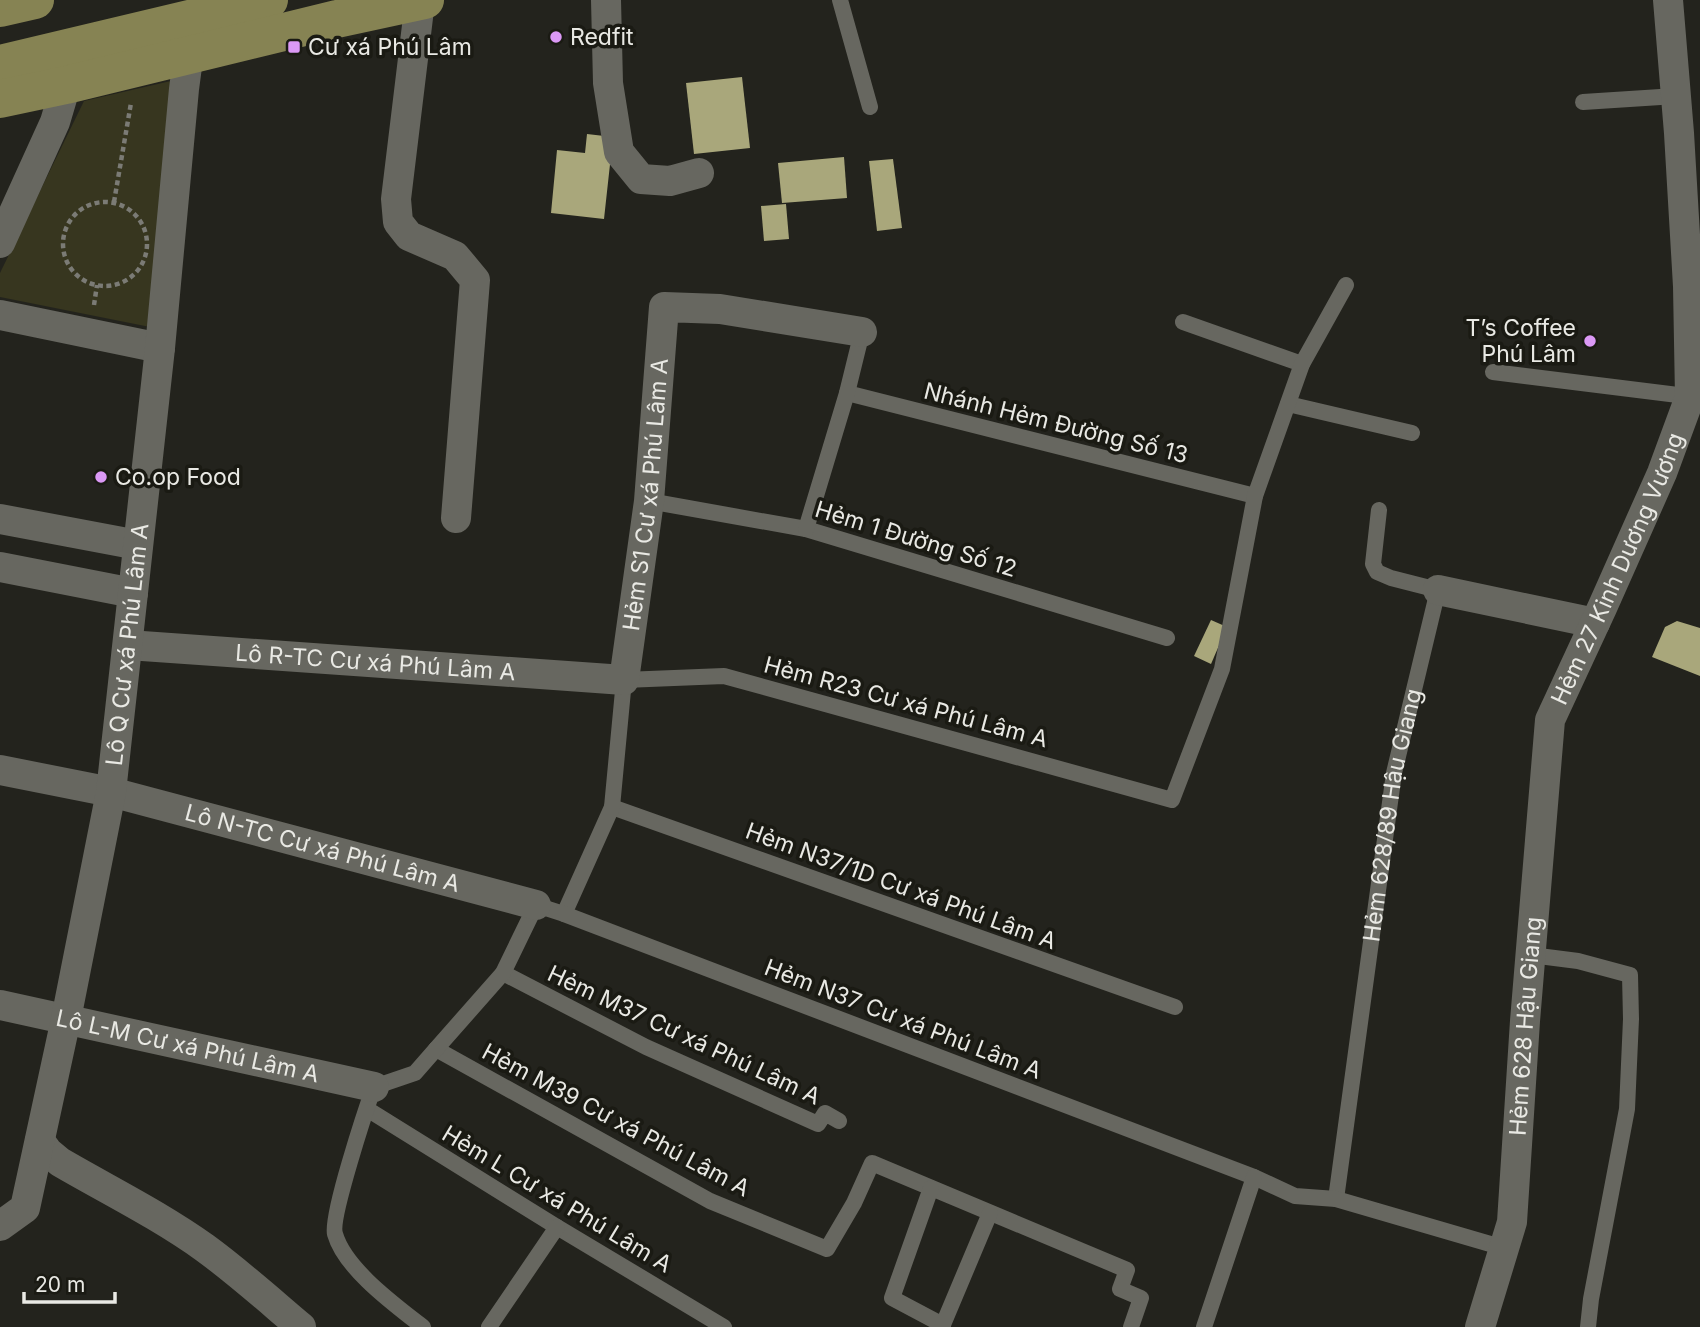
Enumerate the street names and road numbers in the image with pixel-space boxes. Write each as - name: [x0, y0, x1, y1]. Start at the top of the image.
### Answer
- street label: Hẻm S1 Cư xá Phú Lâm A: [617, 357, 674, 633]
- street label: Nhánh Hẻm Đường Số 13: [921, 377, 1191, 469]
- street label: Hẻm 27 Kinh Dương Vương: [1545, 429, 1690, 709]
- street label: Hẻm 1 Đường Số 12: [812, 495, 1020, 583]
- street label: Lô Q Cư xá Phú Lâm A: [100, 522, 155, 767]
- street label: Lô R-TC Cư xá Phú Lâm A: [234, 639, 517, 686]
- street label: Hẻm R23 Cư xá Phú Lâm A: [761, 651, 1051, 753]
- street label: Hẻm 628/89 Hậu Giang: [1357, 686, 1428, 943]
- street label: Lô N-TC Cư xá Phú Lâm A: [182, 798, 463, 898]
- street label: Hẻm N37/1D Cư xá Phú Lâm A: [742, 817, 1060, 955]
- street label: Hẻm 628 Hậu Giang: [1504, 916, 1548, 1137]
- street label: Hẻm N37 Cư xá Phú Lâm A: [761, 953, 1046, 1085]
- street label: Hẻm M37 Cư xá Phú Lâm A: [543, 959, 825, 1111]
- street label: Lô L-M Cư xá Phú Lâm A: [53, 1004, 322, 1089]
- street label: Hẻm M39 Cư xá Phú Lâm A: [477, 1037, 755, 1203]
- street label: Hẻm L Cư xá Phú Lâm A: [437, 1119, 677, 1279]

